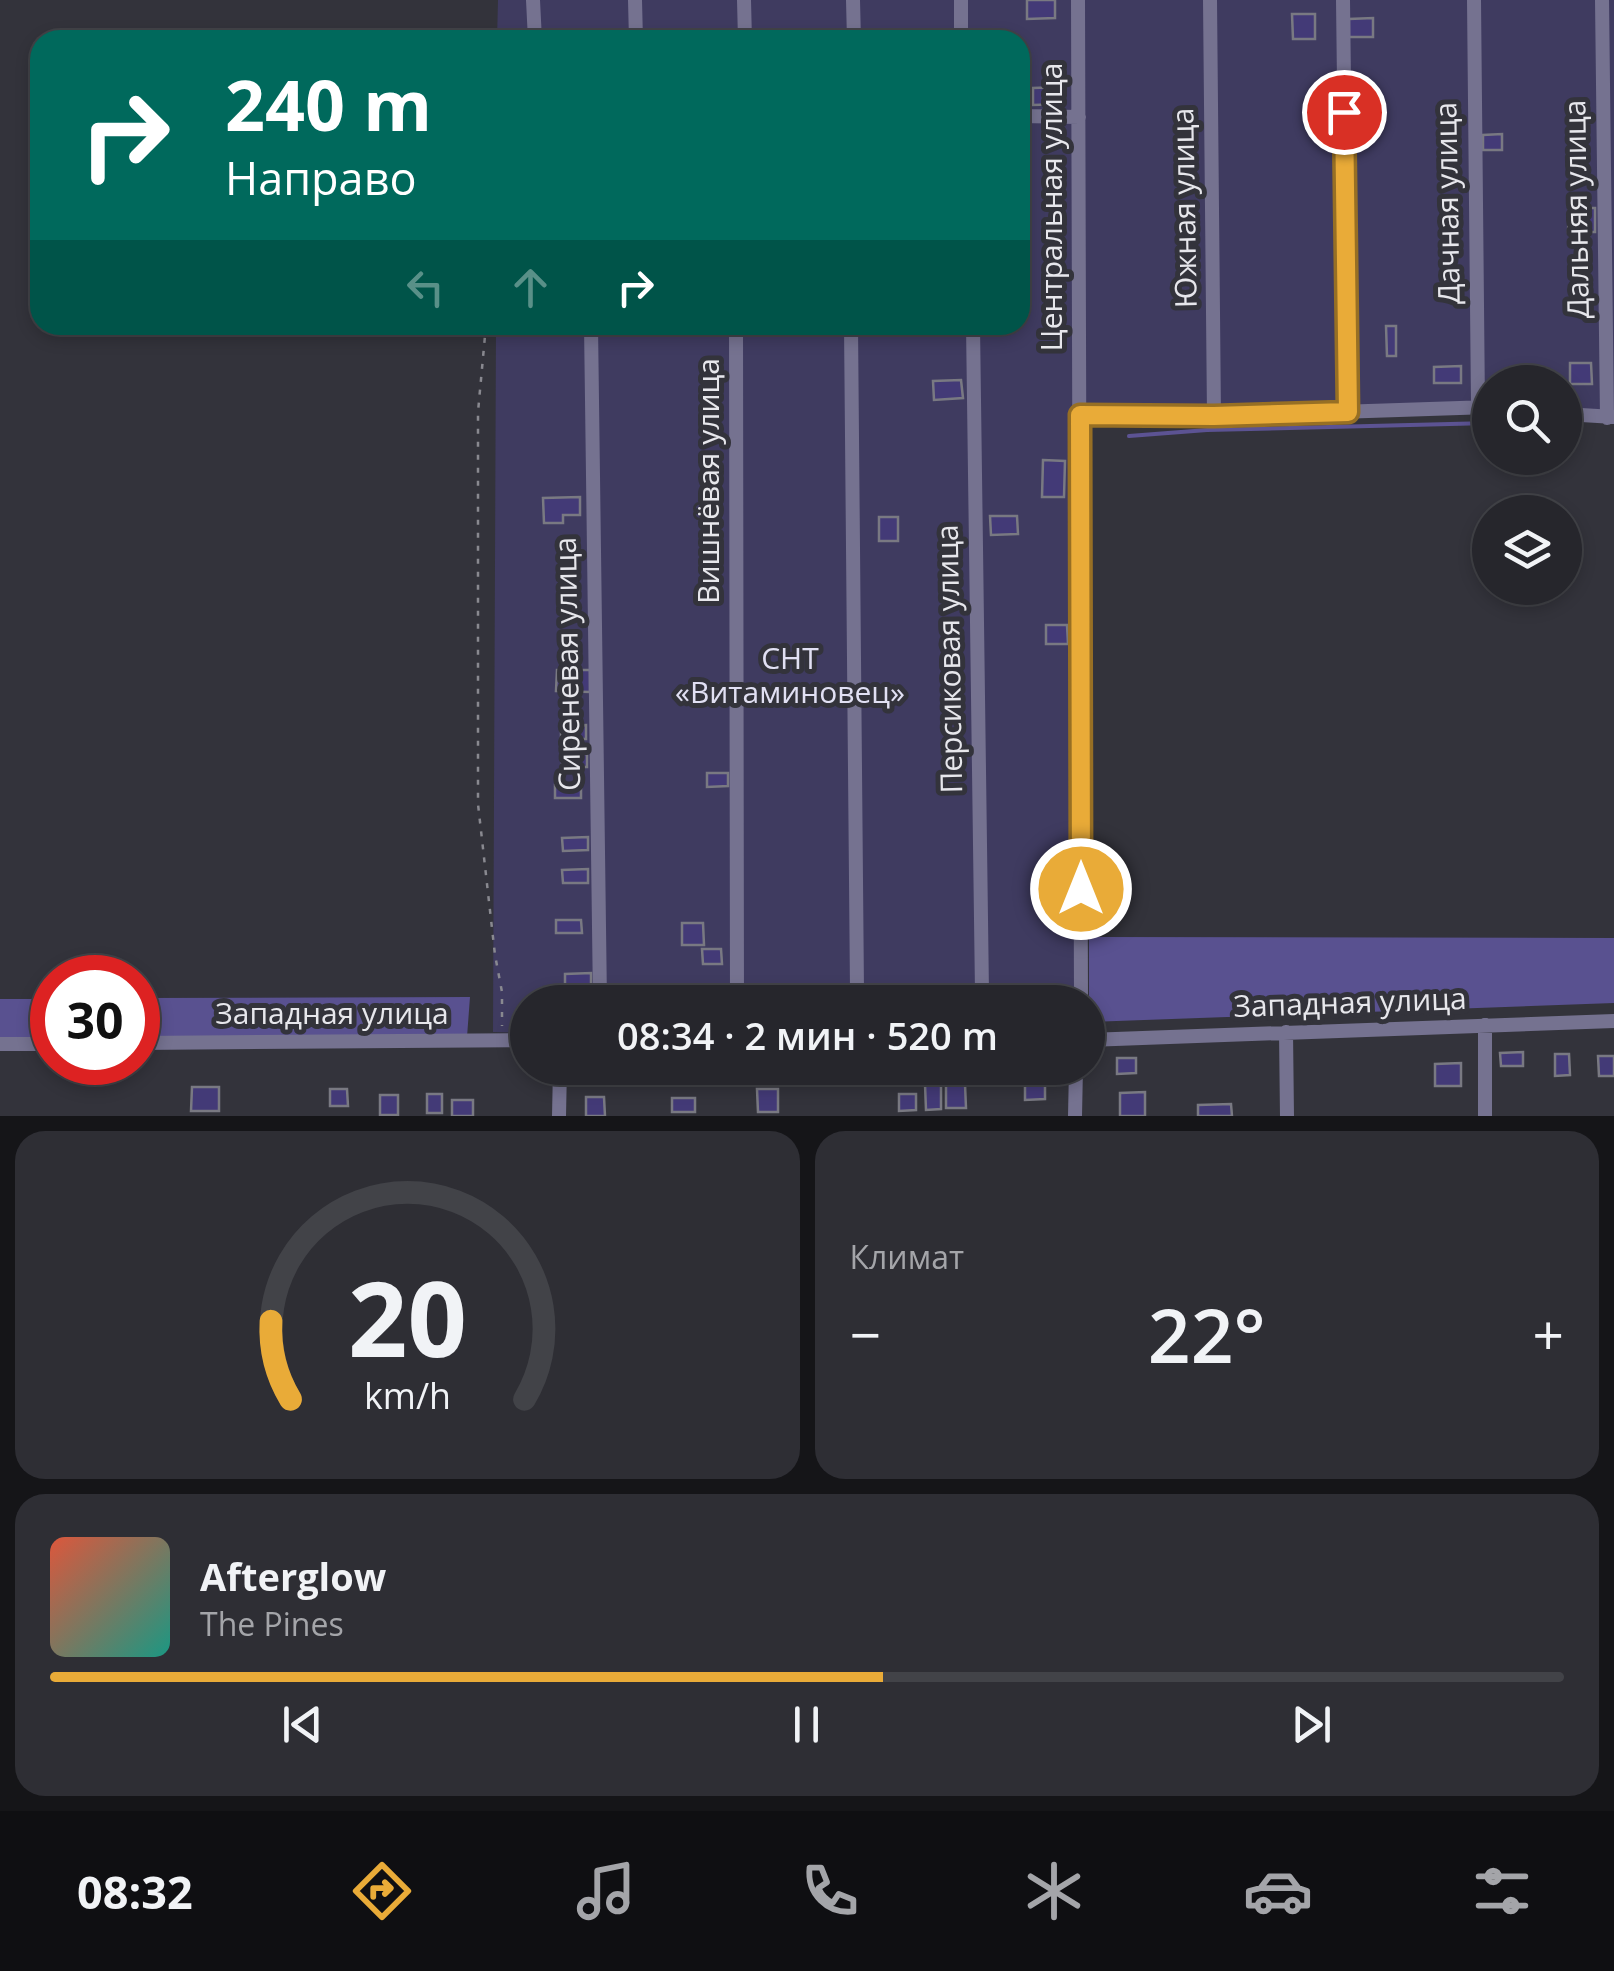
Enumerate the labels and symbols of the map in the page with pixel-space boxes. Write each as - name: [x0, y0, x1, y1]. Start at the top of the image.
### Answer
- street label: Центральная улица: [1030, 63, 1071, 351]
- pin: [1302, 70, 1387, 155]
- street label: Дальняя улица: [1553, 99, 1598, 319]
- street label: Дачная улица: [1424, 102, 1469, 304]
- street label: Южная улица: [1161, 108, 1206, 309]
- street label: Вишнёвая улица: [687, 358, 728, 604]
- street label: Персиковая улица: [926, 524, 971, 794]
- street label: Сиреневая улица: [544, 537, 589, 791]
- park label: СНТ «Витаминовец»: [675, 637, 905, 712]
- position arrow: [1029, 837, 1133, 941]
- speed limit sign: 30: [30, 955, 160, 1085]
- street label: Западная улица: [1233, 977, 1467, 1026]
- street label: Западная улица: [215, 992, 449, 1033]

